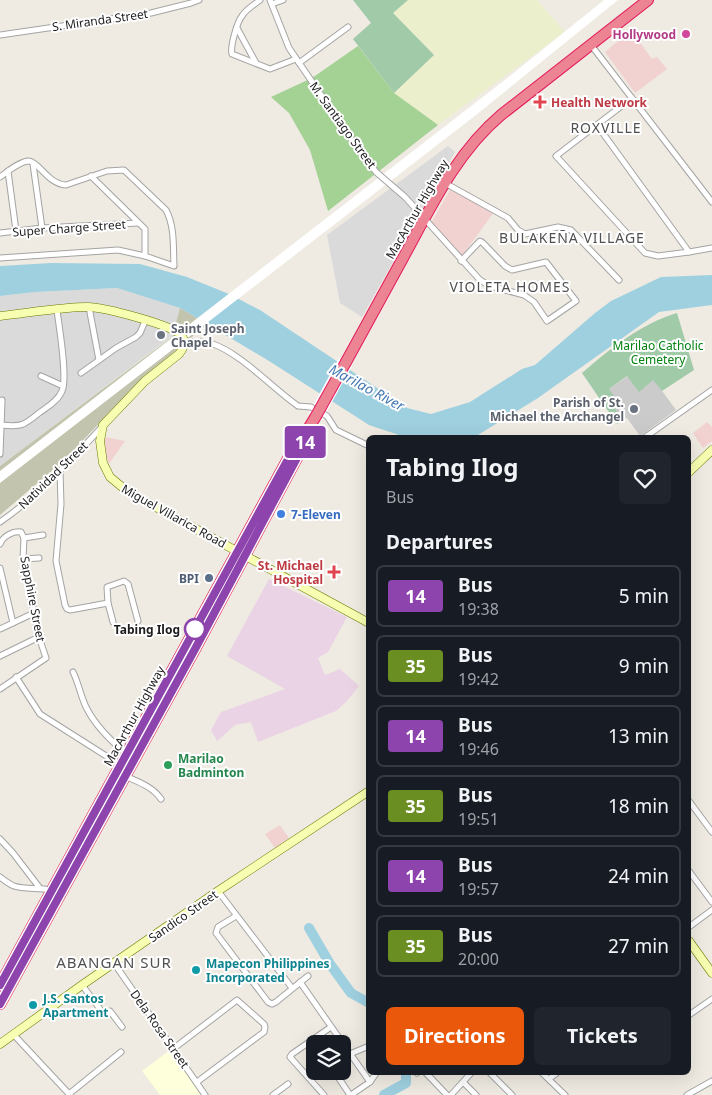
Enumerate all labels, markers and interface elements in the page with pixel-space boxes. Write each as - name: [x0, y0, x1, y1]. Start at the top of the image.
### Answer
- street label: S. Miranda Street: [51, 5, 150, 35]
- place label: Hollywood: [612, 26, 676, 43]
- marker: Hollywood: [680, 28, 692, 40]
- street label: M. Santiago Street: [306, 78, 381, 172]
- place label: Health Network: [551, 94, 648, 111]
- marker: Health Network: [533, 95, 547, 109]
- district label: ROXVILLE: [570, 118, 642, 137]
- street label: MacArthur Highway: [382, 155, 453, 262]
- street label: Super Charge Street: [12, 216, 127, 240]
- district label: BULAKEÑA VILLAGE: [499, 228, 645, 247]
- district label: VIOLETA HOMES: [449, 277, 571, 296]
- place label: Saint Joseph Chapel: [171, 320, 245, 351]
- marker: Saint Joseph Chapel: [155, 329, 167, 341]
- park label: Marilao Catholic Cemetery: [612, 337, 704, 368]
- water label: Marilao River: [326, 359, 408, 415]
- place label: Parish of St. Michael the Archangel: [490, 394, 624, 425]
- marker: Parish of St. Michael the Archangel: [628, 403, 640, 415]
- line badge: 14: [282, 426, 328, 458]
- text: 14: [295, 430, 315, 454]
- street label: Natividad Street: [15, 437, 92, 513]
- text: Tabing Ilog: [386, 450, 518, 483]
- button: heart: [619, 452, 671, 504]
- street label: Miguel Villarica Road: [119, 480, 229, 552]
- text: Bus: [386, 486, 414, 508]
- place label: 7-Eleven: [291, 506, 341, 523]
- marker: 7-Eleven: [275, 508, 287, 520]
- text: Departures: [386, 529, 493, 555]
- street label: Sapphire Street: [16, 555, 50, 644]
- place label: St. Michael Hospital: [258, 557, 323, 588]
- marker: St. Michael Hospital: [327, 565, 341, 579]
- place label: BPI: [179, 570, 199, 587]
- marker: BPI: [203, 572, 215, 584]
- text: Bus: [458, 572, 493, 598]
- text: 5 min: [619, 583, 669, 609]
- text: 14: [405, 584, 426, 608]
- text: 19:38: [458, 598, 499, 620]
- marker: Tabing Ilog: [184, 618, 206, 640]
- place label: Tabing Ilog: [114, 621, 180, 638]
- text: Bus: [458, 642, 493, 668]
- text: 9 min: [619, 653, 669, 679]
- text: 35: [405, 654, 426, 678]
- street label: MacArthur Highway: [99, 662, 169, 769]
- text: 19:42: [458, 668, 499, 690]
- text: Bus: [458, 712, 493, 738]
- text: 13 min: [608, 723, 669, 749]
- text: 14: [405, 724, 426, 748]
- text: 19:46: [458, 738, 499, 760]
- place label: Marilao Badminton: [178, 750, 244, 781]
- marker: Marilao Badminton: [162, 759, 174, 771]
- text: Bus: [458, 782, 493, 808]
- text: 18 min: [608, 793, 669, 819]
- text: 35: [405, 794, 426, 818]
- text: 19:51: [458, 808, 499, 830]
- text: Bus: [458, 852, 493, 878]
- text: 24 min: [608, 863, 669, 889]
- text: 14: [405, 864, 426, 888]
- text: 19:57: [458, 878, 499, 900]
- street label: Sandico Street: [145, 885, 222, 946]
- text: Bus: [458, 922, 493, 948]
- text: 27 min: [608, 933, 669, 959]
- text: 35: [405, 934, 426, 958]
- text: 20:00: [458, 948, 499, 970]
- district label: ABANGAN SUR: [56, 952, 172, 972]
- place label: Mapecon Philippines Incorporated: [206, 955, 330, 986]
- marker: Mapecon Philippines Incorporated: [190, 964, 202, 976]
- street label: Dela Rosa Street: [127, 986, 194, 1072]
- place label: J.S. Santos Apartment: [42, 990, 109, 1021]
- marker: J.S. Santos Apartment: [27, 999, 39, 1011]
- button: Directions: [386, 1007, 524, 1065]
- button: Tickets: [534, 1007, 671, 1065]
- map controls: [306, 1035, 351, 1080]
- button: layers: [306, 1035, 351, 1080]

